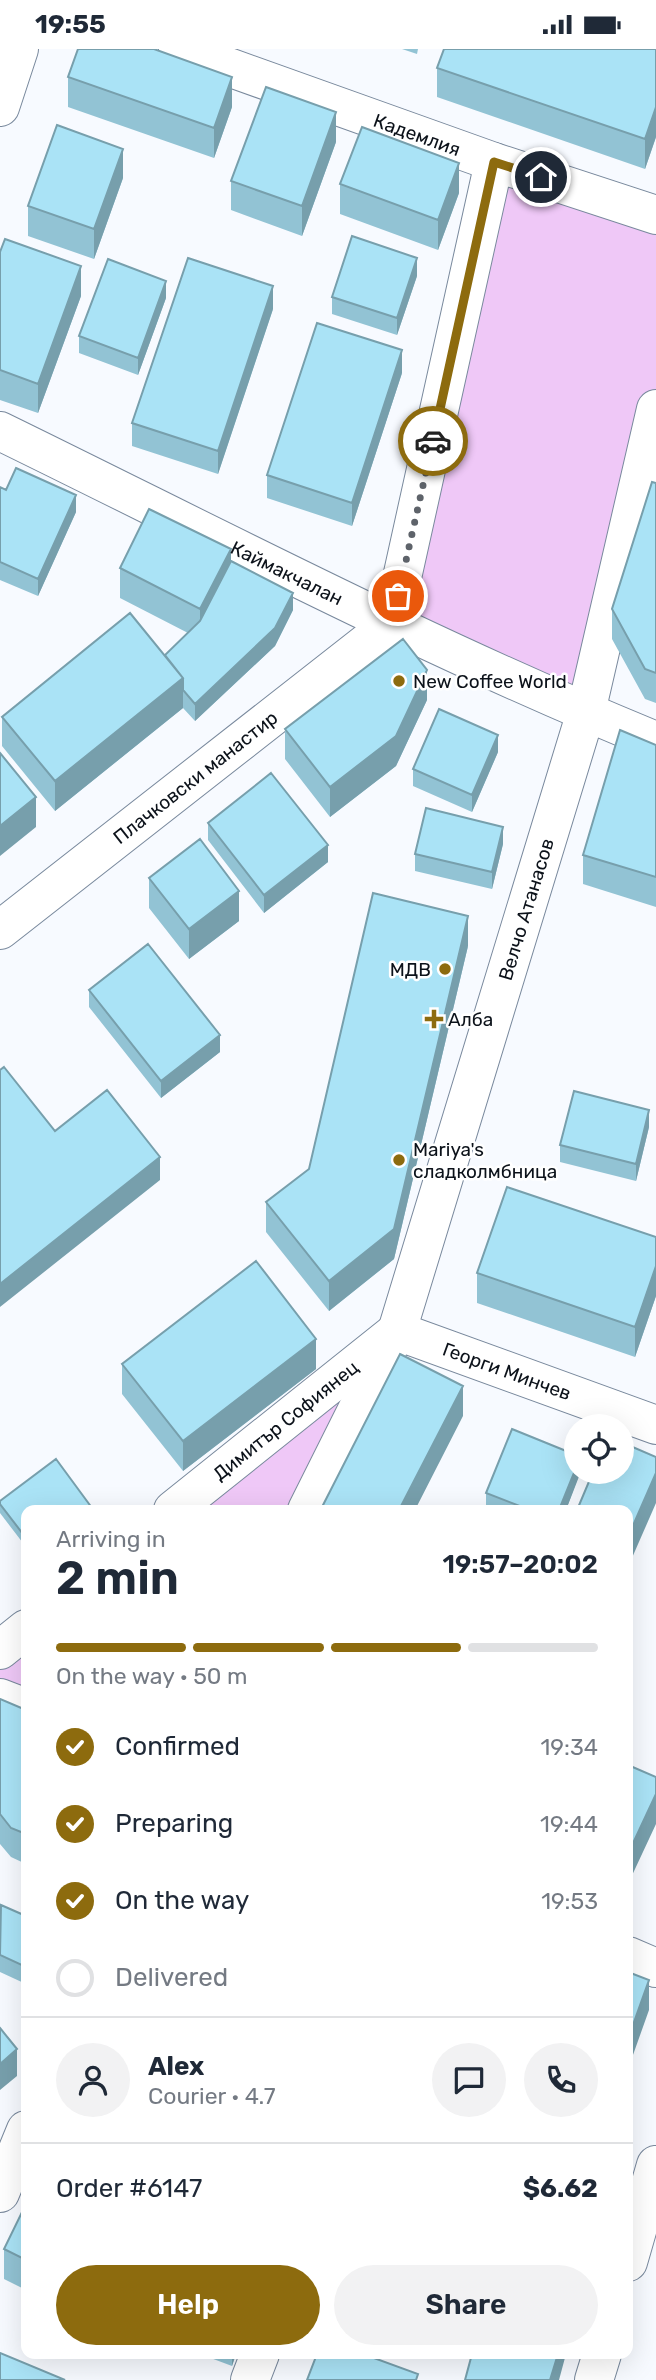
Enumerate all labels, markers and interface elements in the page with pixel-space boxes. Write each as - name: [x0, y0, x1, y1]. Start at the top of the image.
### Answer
- text: 19:55: [35, 9, 106, 40]
- street label: Кадемлия: [370, 109, 464, 161]
- pin: [511, 147, 571, 207]
- icon: home: [522, 158, 560, 196]
- courier: [398, 406, 468, 476]
- icon: car: [414, 422, 452, 460]
- street label: Каймакчалан: [227, 536, 346, 610]
- pin: [368, 566, 428, 626]
- icon: bag: [379, 577, 417, 615]
- place label: New Coffee World: [413, 670, 567, 693]
- marker: New Coffee World: [391, 673, 407, 689]
- street label: Плачковски манастир: [109, 706, 282, 849]
- street label: Велчо Атанасов: [494, 836, 559, 983]
- place label: МДВ: [390, 958, 431, 981]
- marker: МДВ: [437, 961, 453, 977]
- place label: Алба: [448, 1008, 493, 1031]
- marker: Алба: [426, 1011, 442, 1027]
- place label: Mariya's сладколмбница: [413, 1138, 557, 1183]
- marker: Mariya's сладколмбница: [391, 1152, 407, 1168]
- street label: Георги Минчев: [439, 1338, 574, 1405]
- street label: Димитър Софиянец: [209, 1355, 363, 1485]
- map controls: [564, 1414, 634, 1484]
- button: locate: [564, 1414, 634, 1484]
- text: Arriving in: [56, 1525, 166, 1553]
- text: 19:57–20:02: [443, 1549, 598, 1580]
- text: 2 min: [56, 1551, 179, 1606]
- text: On the way · 50 m: [56, 1662, 247, 1690]
- icon: check: [56, 1728, 94, 1766]
- text: Confirmed: [115, 1731, 240, 1762]
- text: 19:34: [541, 1733, 598, 1761]
- icon: check: [56, 1805, 94, 1843]
- text: Preparing: [115, 1808, 233, 1839]
- text: 19:44: [540, 1810, 598, 1838]
- icon: check: [56, 1882, 94, 1920]
- text: On the way: [115, 1885, 249, 1916]
- text: 19:53: [541, 1887, 598, 1915]
- text: Delivered: [115, 1962, 228, 1993]
- button: person: [56, 2043, 130, 2117]
- button: chat: [432, 2043, 506, 2117]
- button: phone: [524, 2043, 598, 2117]
- text: Alex: [148, 2051, 204, 2082]
- text: Courier · 4.7: [148, 2082, 275, 2110]
- text: Order #6147: [56, 2173, 202, 2204]
- text: $6.62: [523, 2173, 598, 2204]
- button: Help: [56, 2265, 320, 2345]
- button: Share: [334, 2265, 598, 2345]

